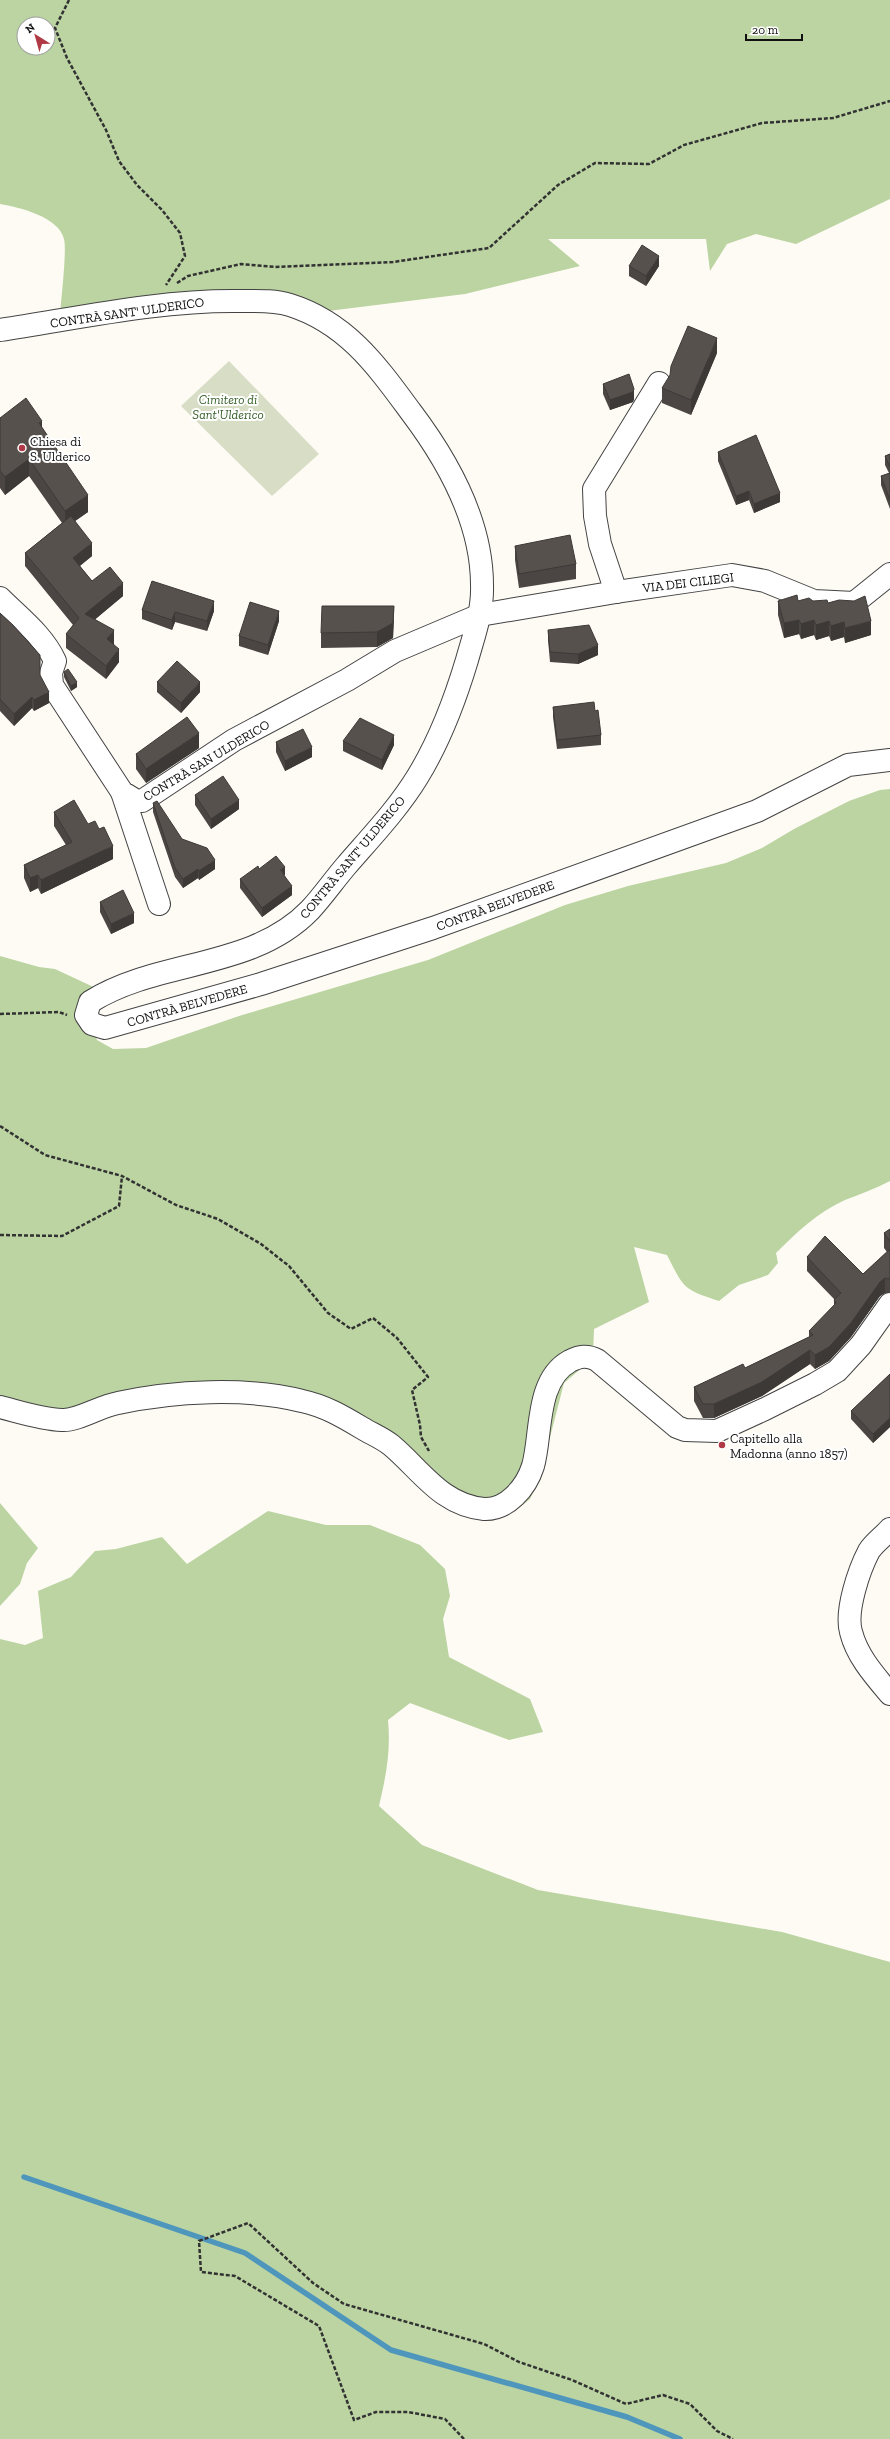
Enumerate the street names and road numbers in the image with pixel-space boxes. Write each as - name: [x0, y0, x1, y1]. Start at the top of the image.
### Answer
- street label: CONTRÀ SANT' ULDERICO: [49, 294, 205, 331]
- street label: VIA DEI CILIEGI: [640, 569, 735, 596]
- street label: CONTRÀ SAN ULDERICO: [140, 717, 272, 804]
- street label: CONTRÀ SANT' ULDERICO: [297, 793, 408, 922]
- street label: CONTRÀ BELVEDERE: [434, 877, 557, 934]
- street label: CONTRÀ BELVEDERE: [125, 981, 249, 1030]

